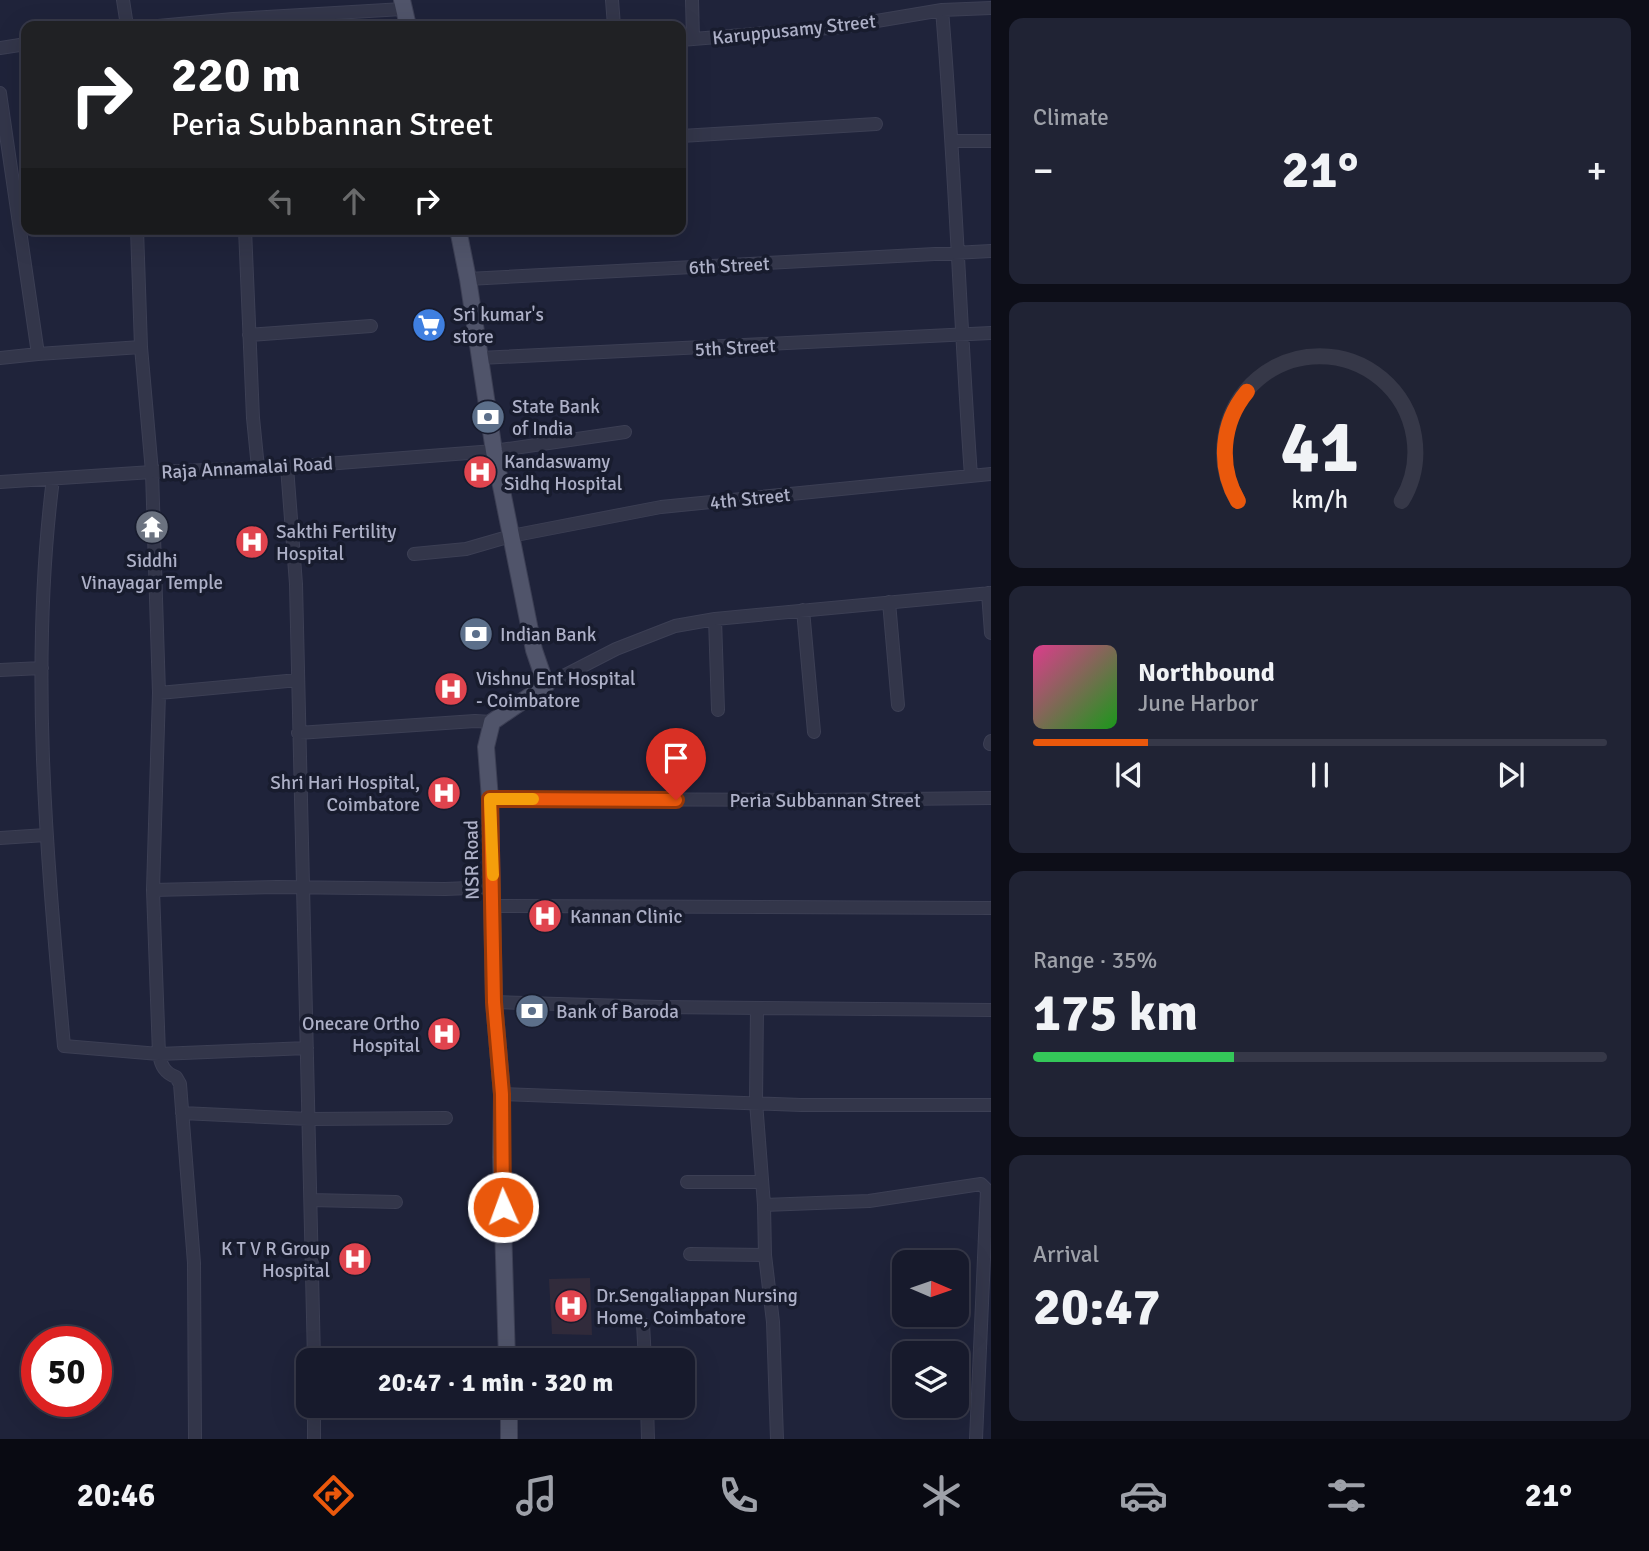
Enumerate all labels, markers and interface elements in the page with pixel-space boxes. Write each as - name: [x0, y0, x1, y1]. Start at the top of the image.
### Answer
- street label: Karuppusamy Street: [711, 9, 877, 51]
- text: 220 m: [171, 45, 301, 105]
- icon: right: [56, 49, 147, 140]
- text: Climate: [1033, 103, 1109, 132]
- text: Peria Subbannan Street: [171, 105, 493, 144]
- text: 21°: [1282, 138, 1358, 202]
- text: −: [1033, 147, 1054, 194]
- text: +: [1586, 147, 1607, 194]
- icon: left: [262, 182, 300, 220]
- icon: ahead: [335, 182, 373, 220]
- icon: right: [408, 182, 446, 220]
- street label: 6th Street: [688, 252, 770, 280]
- place label: Sri kumar's store: [453, 303, 544, 349]
- supermarket icon: Sri kumar's store: [410, 306, 448, 344]
- street label: 5th Street: [694, 334, 776, 362]
- place label: State Bank of India: [512, 395, 600, 441]
- bank icon: State Bank of India: [469, 398, 507, 436]
- text: 41: [1281, 404, 1359, 493]
- place label: Kandaswamy Sidhq Hospital: [504, 450, 622, 496]
- street label: Raja Annamalai Road: [161, 452, 334, 484]
- hospital icon: Kandaswamy Sidhq Hospital: [461, 453, 499, 491]
- street label: 4th Street: [709, 483, 792, 515]
- text: km/h: [1292, 484, 1348, 515]
- temple icon: Siddhi Vinayagar Temple: [133, 508, 171, 546]
- place label: Sakthi Fertility Hospital: [276, 520, 397, 566]
- hospital icon: Sakthi Fertility Hospital: [233, 523, 271, 561]
- place label: Siddhi Vinayagar Temple: [81, 549, 223, 595]
- bank icon: Indian Bank: [457, 615, 495, 653]
- place label: Indian Bank: [500, 623, 597, 647]
- text: Northbound: [1138, 657, 1275, 689]
- place label: Vishnu Ent Hospital - Coimbatore: [476, 667, 636, 713]
- hospital icon: Vishnu Ent Hospital - Coimbatore: [432, 670, 470, 708]
- text: June Harbor: [1138, 689, 1258, 718]
- pin: [646, 728, 706, 800]
- icon: arrive: [657, 739, 695, 777]
- icon: previous: [1110, 756, 1148, 794]
- icon: pause: [1301, 756, 1339, 794]
- icon: next: [1492, 756, 1530, 794]
- place label: Shri Hari Hospital, Coimbatore: [270, 771, 420, 817]
- hospital icon: Shri Hari Hospital, Coimbatore: [425, 774, 463, 812]
- street label: Peria Subbannan Street: [729, 789, 921, 813]
- street label: NSR Road: [459, 820, 485, 900]
- hospital icon: Kannan Clinic: [526, 897, 564, 935]
- place label: Kannan Clinic: [570, 905, 682, 929]
- text: Range · 35%: [1033, 946, 1157, 975]
- text: 175 km: [1033, 981, 1198, 1045]
- bank icon: Bank of Baroda: [513, 992, 551, 1030]
- place label: Bank of Baroda: [556, 1000, 679, 1024]
- place label: Onecare Ortho Hospital: [302, 1012, 420, 1058]
- hospital icon: Onecare Ortho Hospital: [425, 1015, 463, 1053]
- position arrow: [466, 1170, 540, 1244]
- place label: K T V R Group Hospital: [221, 1237, 330, 1283]
- hospital icon: K T V R Group Hospital: [336, 1240, 374, 1278]
- text: Arrival: [1033, 1240, 1099, 1269]
- north arrow: [892, 1250, 970, 1326]
- map controls: [892, 1250, 969, 1418]
- text: 20:47: [1033, 1275, 1161, 1339]
- place label: Dr.Sengaliappan Nursing Home, Coimbatore: [596, 1284, 798, 1330]
- hospital icon: Dr.Sengaliappan Nursing Home, Coimbatore: [552, 1287, 590, 1325]
- speed limit sign: 50: [21, 1326, 112, 1417]
- button: layers: [892, 1341, 969, 1418]
- text: 20:47 · 1 min · 320 m: [378, 1367, 613, 1399]
- icon: directions: [309, 1471, 358, 1520]
- icon: music: [512, 1471, 561, 1520]
- icon: phone: [714, 1471, 763, 1520]
- icon: climate: [917, 1471, 966, 1520]
- icon: car: [1119, 1471, 1168, 1520]
- icon: filters: [1322, 1471, 1371, 1520]
- text: 20:46: [77, 1476, 155, 1515]
- text: 21°: [1525, 1476, 1572, 1515]

